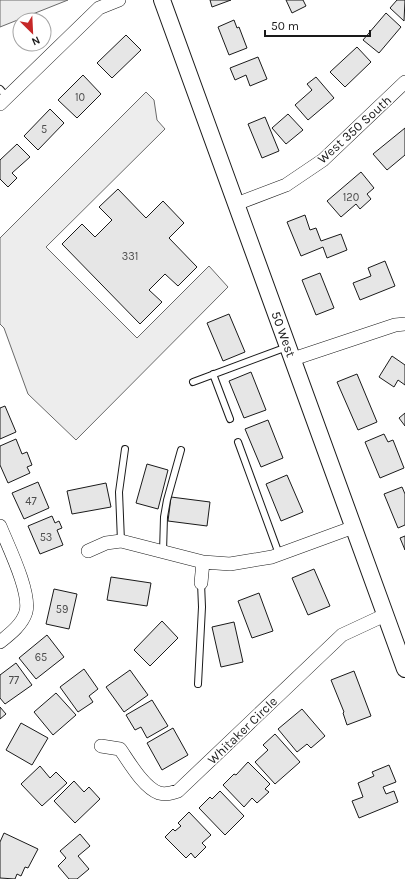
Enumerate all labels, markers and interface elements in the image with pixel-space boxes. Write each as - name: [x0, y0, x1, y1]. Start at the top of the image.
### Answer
- north arrow: [12, 12, 52, 52]
- scale bar: [265, 12, 370, 38]
- text: 50 m: [271, 19, 299, 33]
- text: N: [30, 33, 42, 48]
- house number: 10: [75, 91, 85, 104]
- street label: West 350 South: [314, 92, 394, 166]
- house number: 5: [41, 123, 47, 136]
- house number: 120: [343, 191, 359, 204]
- house number: 331: [122, 250, 138, 263]
- street label: 50 West: [268, 309, 299, 359]
- house number: 47: [25, 495, 37, 508]
- house number: 53: [40, 531, 52, 544]
- house number: 59: [56, 603, 68, 616]
- house number: 65: [35, 651, 47, 664]
- house number: 77: [9, 674, 19, 687]
- street label: Whitaker Circle: [204, 693, 280, 767]

